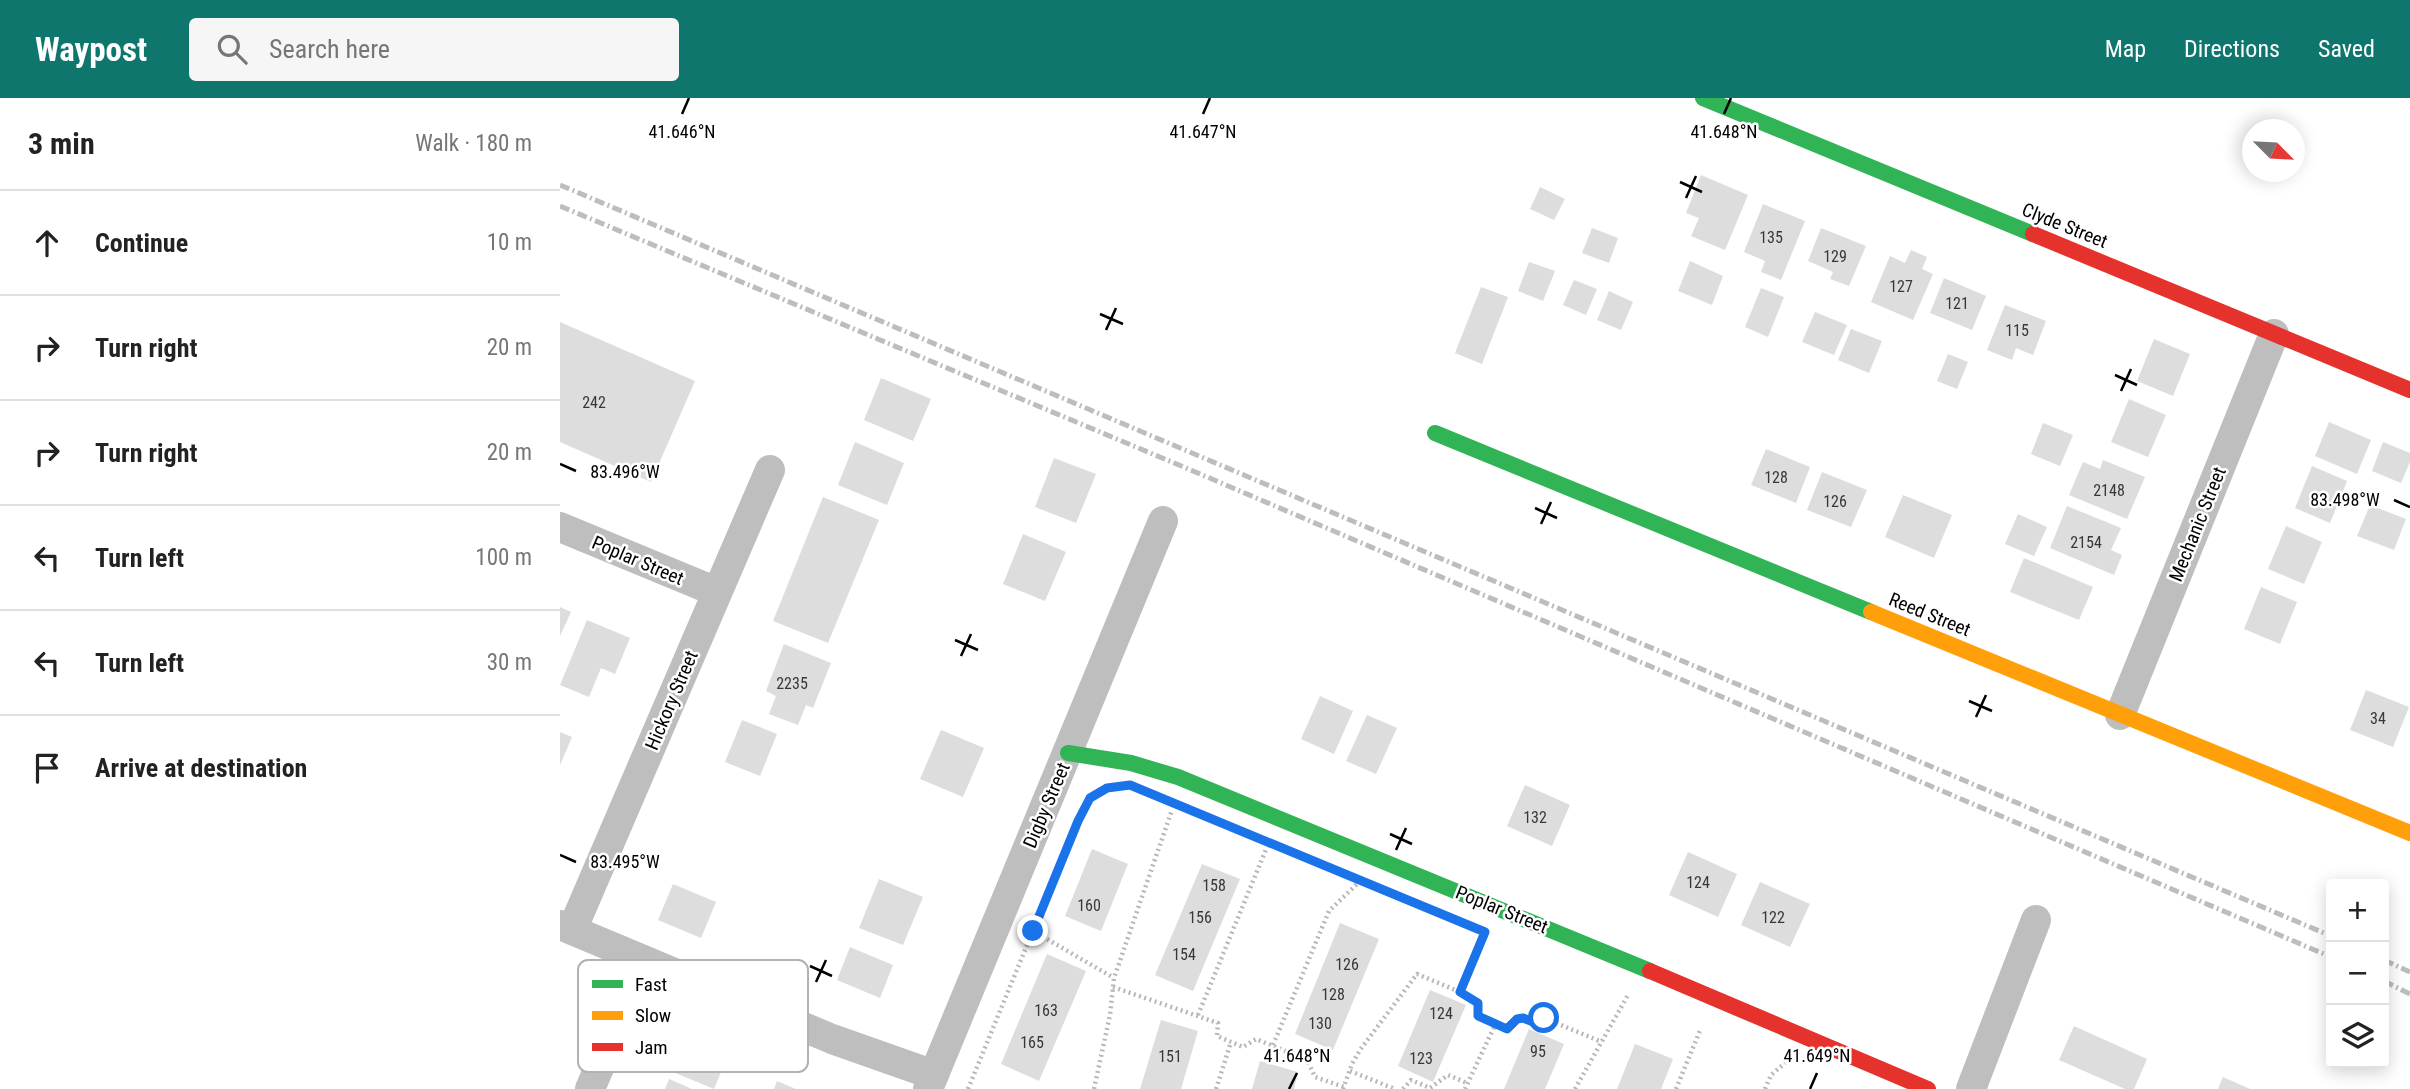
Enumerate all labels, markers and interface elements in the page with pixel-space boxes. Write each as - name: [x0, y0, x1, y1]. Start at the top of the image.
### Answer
- search box: [189, 18, 679, 81]
- text: Waypost: [35, 30, 147, 69]
- icon: search: [213, 30, 251, 68]
- text: Search here: [269, 34, 390, 64]
- text: Map: [2105, 35, 2146, 63]
- text: Directions: [2184, 35, 2280, 63]
- text: Saved: [2318, 35, 2375, 63]
- north arrow: [2242, 119, 2305, 182]
- text: 41.646°N: [648, 121, 716, 142]
- text: 41.647°N: [1169, 121, 1237, 142]
- text: 41.648°N: [1690, 121, 1758, 142]
- text: 3 min: [28, 126, 95, 161]
- text: Walk · 180 m: [415, 130, 532, 157]
- street label: Clyde Street: [2019, 198, 2111, 253]
- icon: ahead: [28, 224, 66, 262]
- text: Continue: [95, 228, 188, 258]
- house number: 135: [1759, 228, 1783, 247]
- text: 10 m: [487, 229, 532, 256]
- house number: 129: [1823, 247, 1847, 266]
- house number: 127: [1889, 277, 1913, 296]
- house number: 121: [1945, 294, 1969, 313]
- house number: 115: [2005, 321, 2029, 340]
- icon: right: [28, 329, 66, 367]
- text: Turn right: [95, 333, 197, 363]
- text: 20 m: [487, 334, 532, 361]
- house number: 242: [582, 393, 606, 412]
- icon: right: [28, 434, 66, 472]
- text: Turn right: [95, 438, 197, 468]
- text: 20 m: [487, 439, 532, 466]
- text: 83.496°W: [590, 461, 660, 482]
- street label: Mechanic Street: [2164, 464, 2231, 585]
- house number: 128: [1764, 468, 1788, 487]
- house number: 2148: [2093, 481, 2125, 500]
- text: 83.498°W: [2310, 489, 2380, 510]
- house number: 126: [1823, 492, 1847, 511]
- street label: Poplar Street: [588, 531, 687, 590]
- house number: 2154: [2070, 533, 2102, 552]
- icon: left: [28, 539, 66, 577]
- text: Turn left: [95, 543, 184, 573]
- text: 100 m: [475, 544, 532, 571]
- street label: Reed Street: [1886, 588, 1974, 641]
- icon: left: [28, 644, 66, 682]
- street label: Hickory Street: [640, 647, 703, 753]
- text: Turn left: [95, 648, 184, 678]
- text: 30 m: [487, 649, 532, 676]
- house number: 2235: [776, 674, 808, 693]
- house number: 34: [2370, 709, 2386, 728]
- icon: arrive: [28, 749, 66, 787]
- text: Arrive at destination: [95, 753, 307, 783]
- street label: Digby Street: [1018, 759, 1075, 851]
- house number: 132: [1523, 808, 1547, 827]
- text: 83.495°W: [590, 851, 660, 872]
- house number: 124: [1686, 873, 1710, 892]
- house number: 158: [1202, 876, 1226, 895]
- map controls: [2326, 879, 2389, 1068]
- button: +: [2326, 879, 2389, 942]
- street label: Poplar Street: [1452, 881, 1551, 938]
- house number: 160: [1077, 896, 1101, 915]
- house number: 156: [1188, 908, 1212, 927]
- house number: 122: [1761, 908, 1785, 927]
- route end: [1017, 915, 1048, 946]
- button: −: [2326, 942, 2389, 1005]
- house number: 154: [1172, 945, 1196, 964]
- house number: 126: [1335, 955, 1359, 974]
- legend: [578, 960, 808, 1072]
- text: Fast: [635, 973, 667, 996]
- house number: 128: [1321, 985, 1345, 1004]
- house number: 163: [1034, 1001, 1058, 1020]
- route start: [1528, 1002, 1559, 1033]
- text: Slow: [635, 1004, 671, 1027]
- house number: 124: [1429, 1004, 1453, 1023]
- button: layers: [2326, 1005, 2389, 1068]
- house number: 130: [1308, 1014, 1332, 1033]
- house number: 165: [1020, 1033, 1044, 1052]
- text: Jam: [635, 1036, 668, 1059]
- house number: 95: [1530, 1042, 1546, 1061]
- text: 41.648°N: [1263, 1045, 1331, 1066]
- text: 41.649°N: [1783, 1045, 1851, 1066]
- house number: 151: [1158, 1047, 1182, 1066]
- house number: 123: [1409, 1049, 1433, 1068]

